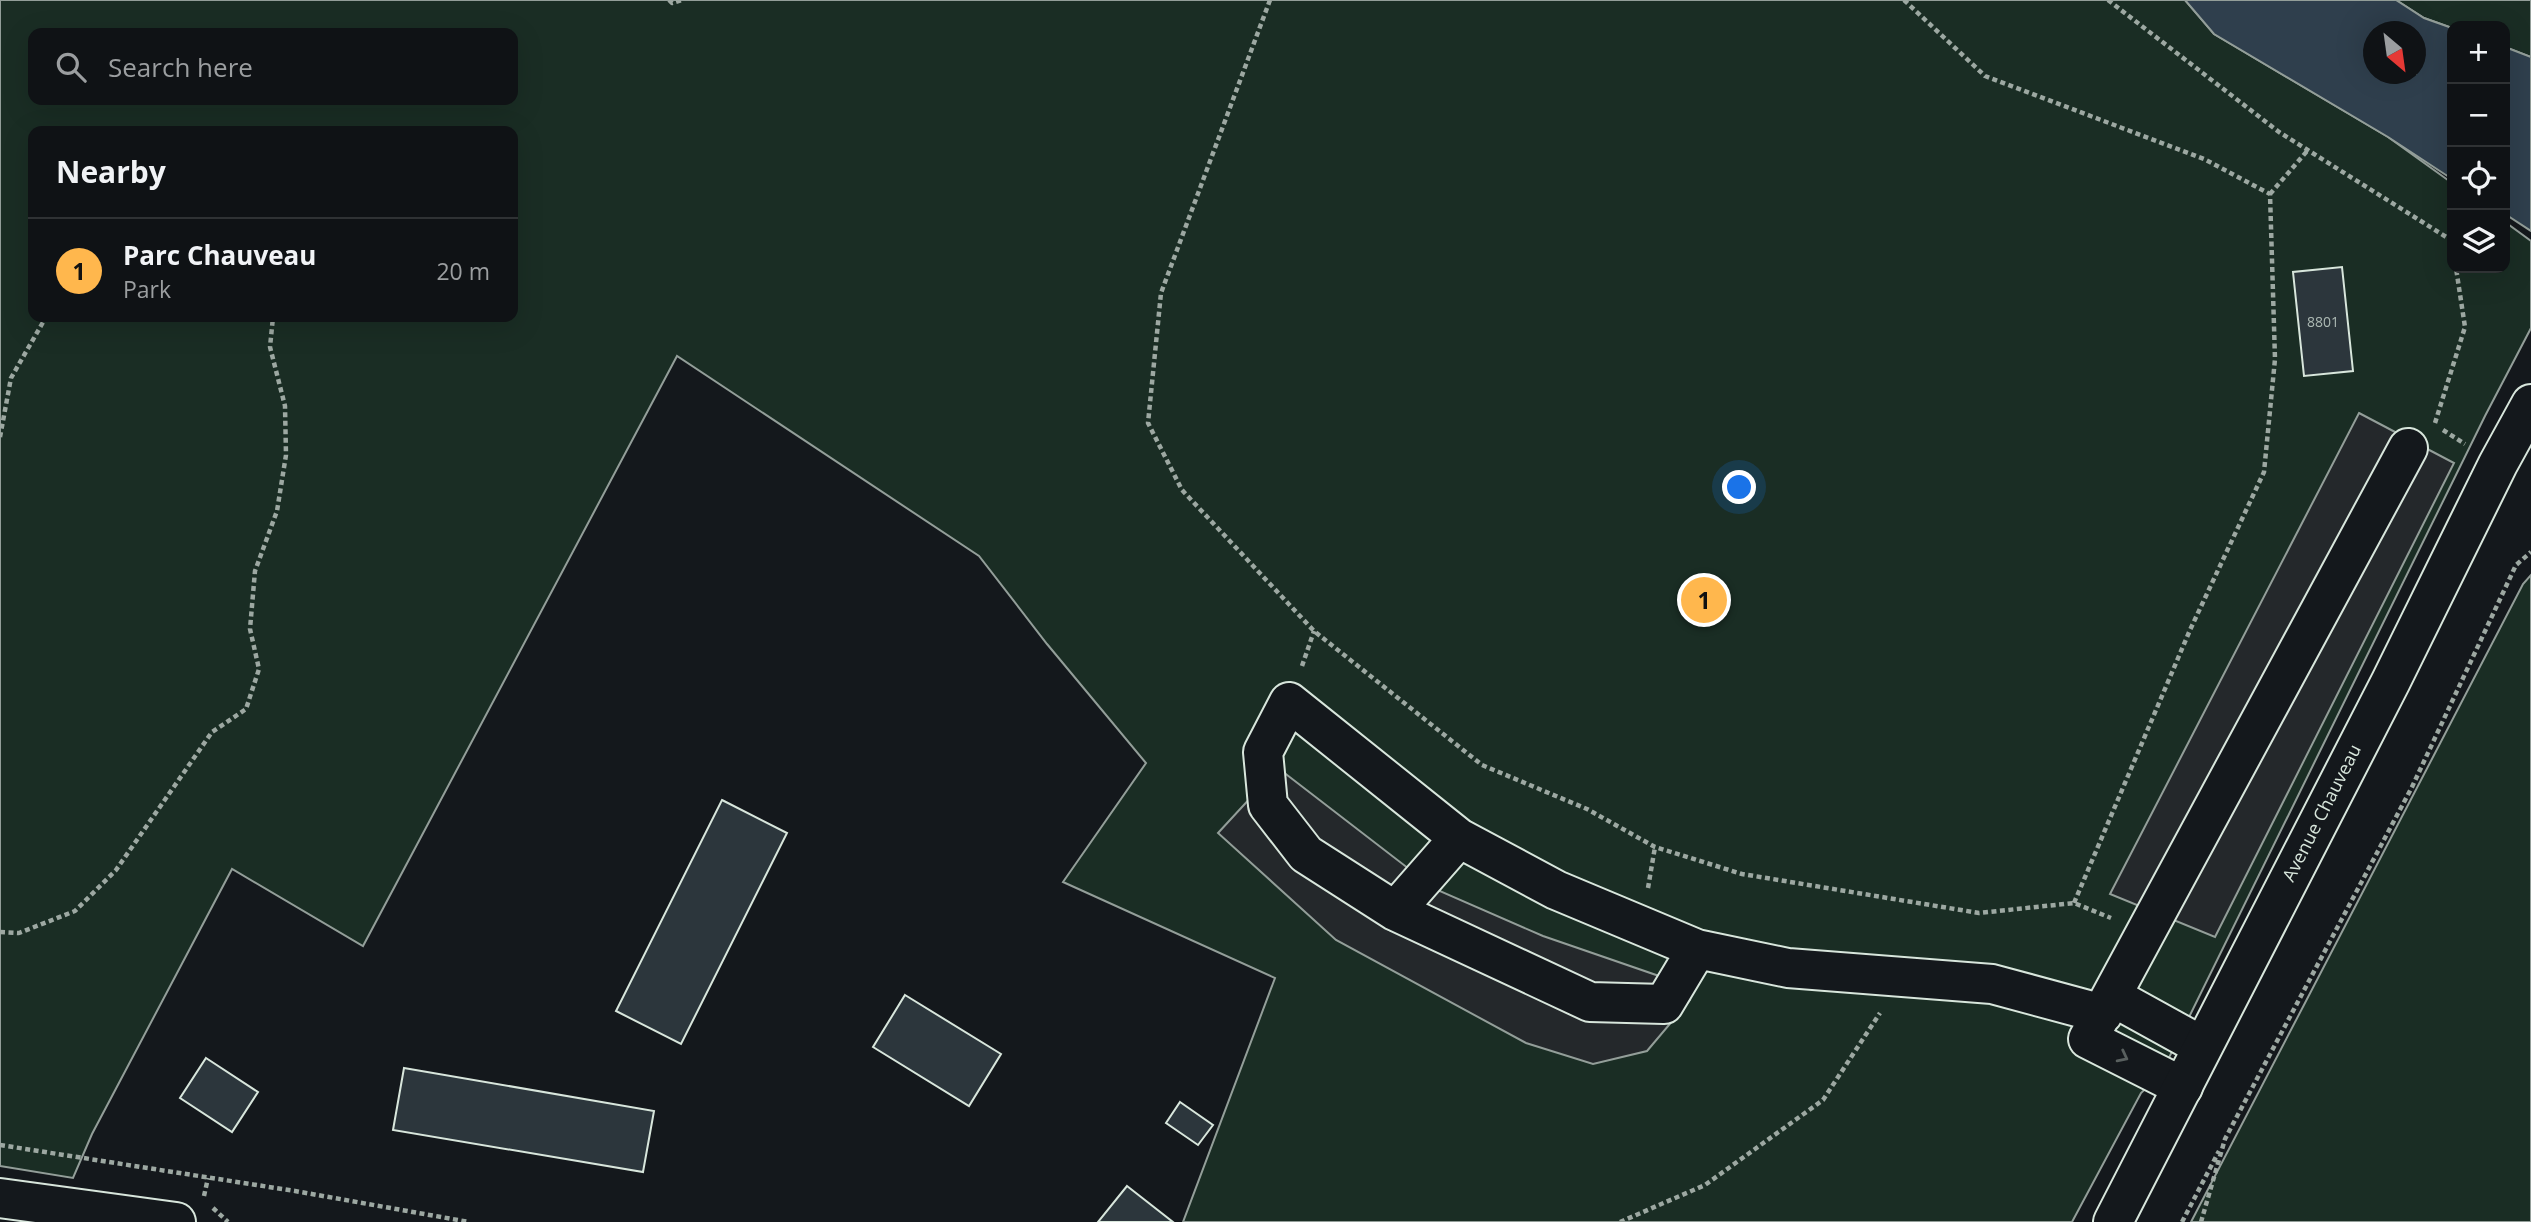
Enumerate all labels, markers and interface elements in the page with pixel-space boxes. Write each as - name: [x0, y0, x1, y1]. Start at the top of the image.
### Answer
- north arrow: [2363, 21, 2426, 84]
- map controls: [2447, 21, 2510, 273]
- button: +: [2447, 21, 2510, 84]
- search box: [28, 28, 518, 105]
- icon: search: [52, 48, 90, 86]
- text: Search here: [108, 49, 253, 85]
- button: −: [2447, 84, 2510, 147]
- button: locate: [2447, 147, 2510, 210]
- text: Nearby: [56, 151, 166, 192]
- button: layers: [2447, 210, 2510, 273]
- text: Parc Chauveau: [123, 237, 316, 273]
- text: 1: [72, 255, 86, 287]
- text: 20 m: [436, 255, 490, 287]
- text: Park: [123, 273, 171, 305]
- house number: 8801: [2307, 312, 2339, 331]
- your location: [1722, 470, 1756, 504]
- pin: 1: [1681, 574, 1727, 626]
- street label: Avenue Chauveau: [2276, 740, 2366, 885]
- one-way arrow: [2115, 1048, 2128, 1062]

